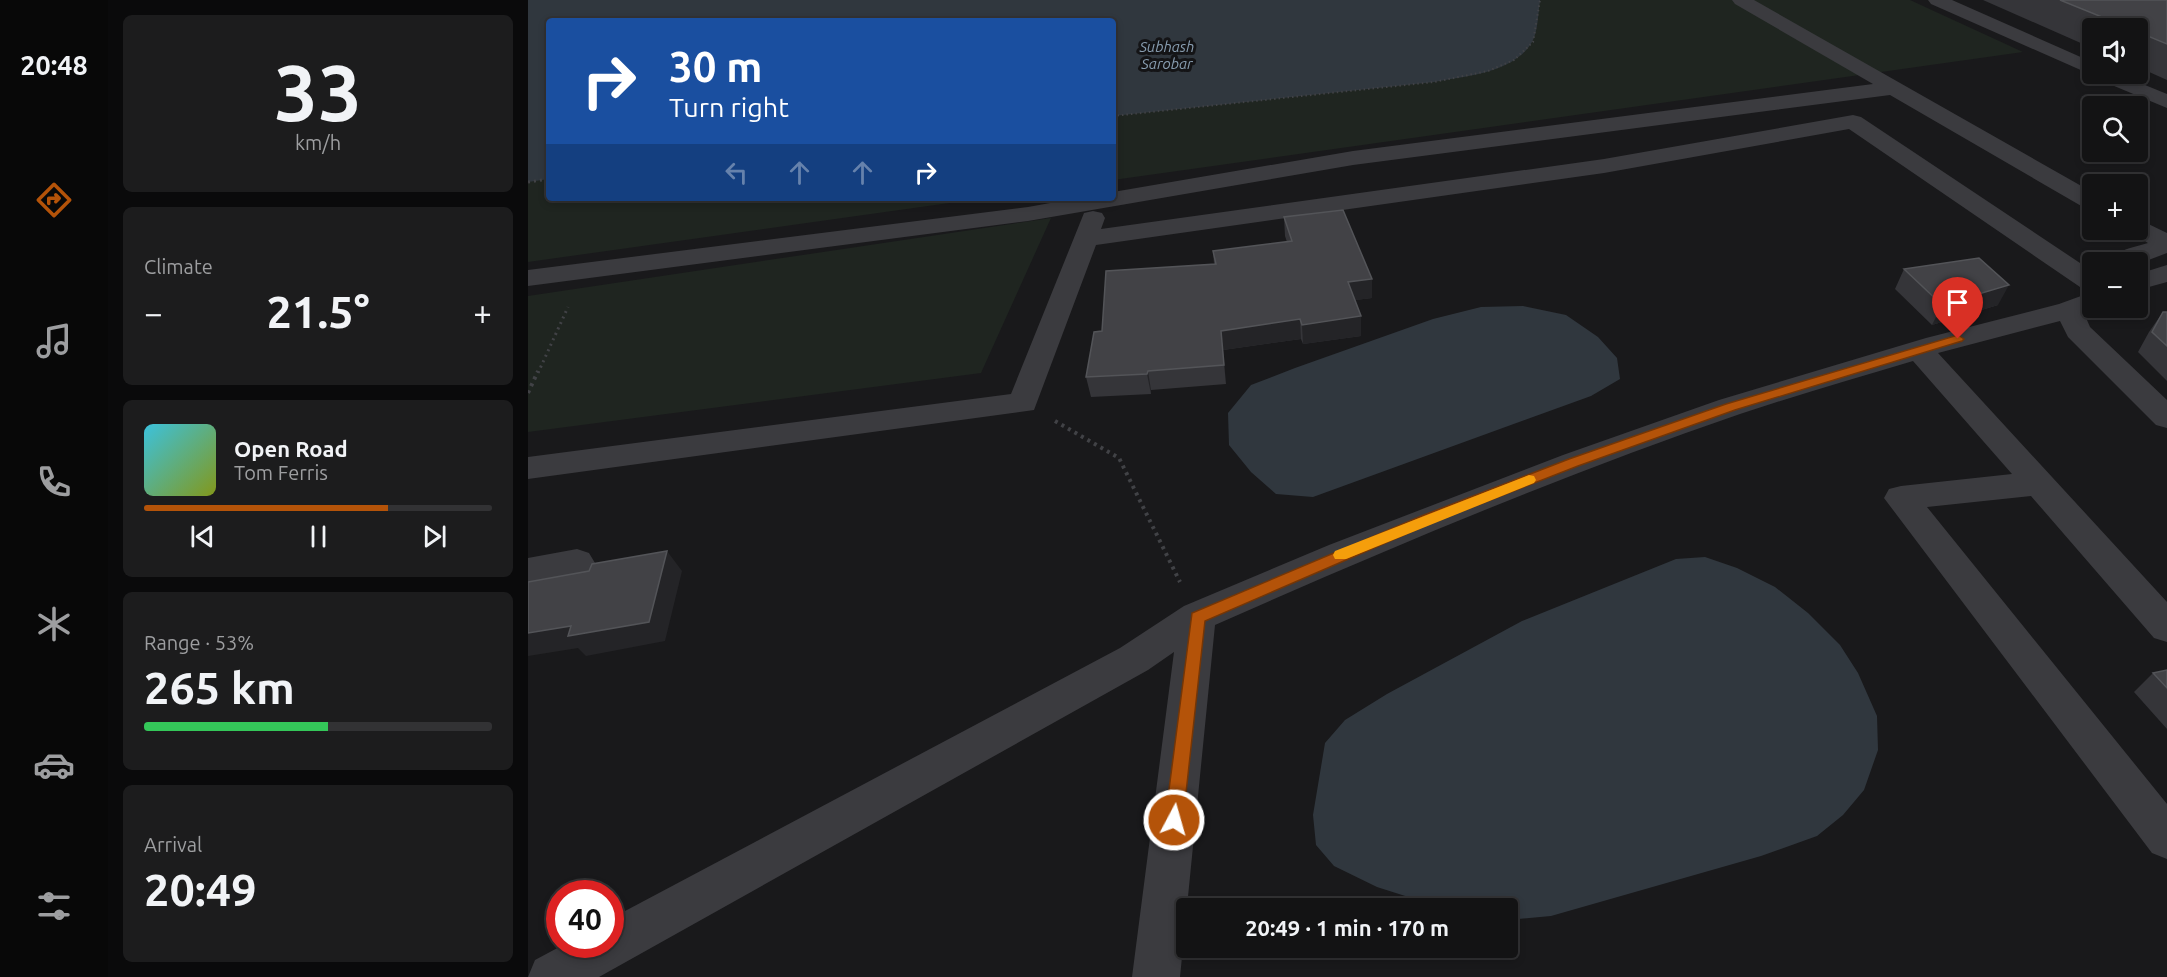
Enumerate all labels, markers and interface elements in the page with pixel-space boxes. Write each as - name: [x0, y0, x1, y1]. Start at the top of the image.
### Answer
- map controls: [2082, 18, 2148, 318]
- button: sound: [2082, 18, 2148, 84]
- water label: Subhash Sarobar: [1139, 38, 1194, 72]
- icon: right: [570, 42, 648, 120]
- text: 30 m: [669, 43, 763, 90]
- text: 33: [274, 48, 362, 136]
- text: 20:48: [20, 50, 88, 80]
- text: Turn right: [669, 92, 789, 122]
- button: search: [2082, 96, 2148, 162]
- text: km/h: [295, 131, 341, 154]
- icon: left: [720, 156, 753, 189]
- icon: ahead: [783, 156, 816, 189]
- icon: ahead: [846, 156, 879, 189]
- icon: right: [909, 156, 942, 189]
- button: +: [2082, 174, 2148, 240]
- icon: directions: [33, 179, 75, 221]
- button: −: [2082, 252, 2148, 318]
- text: Climate: [144, 255, 213, 278]
- pin: [1932, 277, 1983, 339]
- text: 21.5°: [266, 286, 370, 337]
- icon: arrive: [1941, 286, 1974, 319]
- text: −: [144, 294, 163, 331]
- text: +: [473, 294, 492, 331]
- icon: music: [33, 320, 75, 362]
- text: Open Road: [234, 436, 348, 461]
- icon: phone: [33, 461, 75, 503]
- text: Tom Ferris: [234, 461, 328, 484]
- icon: previous: [186, 520, 219, 553]
- icon: pause: [302, 520, 335, 553]
- icon: next: [418, 520, 451, 553]
- icon: climate: [33, 603, 75, 645]
- text: Range · 53%: [144, 631, 254, 654]
- text: 265 km: [144, 662, 295, 713]
- icon: car: [33, 744, 75, 786]
- position arrow: [1142, 788, 1206, 852]
- text: Arrival: [144, 833, 202, 856]
- text: 20:49: [144, 864, 257, 915]
- speed limit sign: 40: [546, 880, 624, 958]
- icon: filters: [33, 885, 75, 927]
- text: 20:49 · 1 min · 170 m: [1245, 915, 1449, 940]

